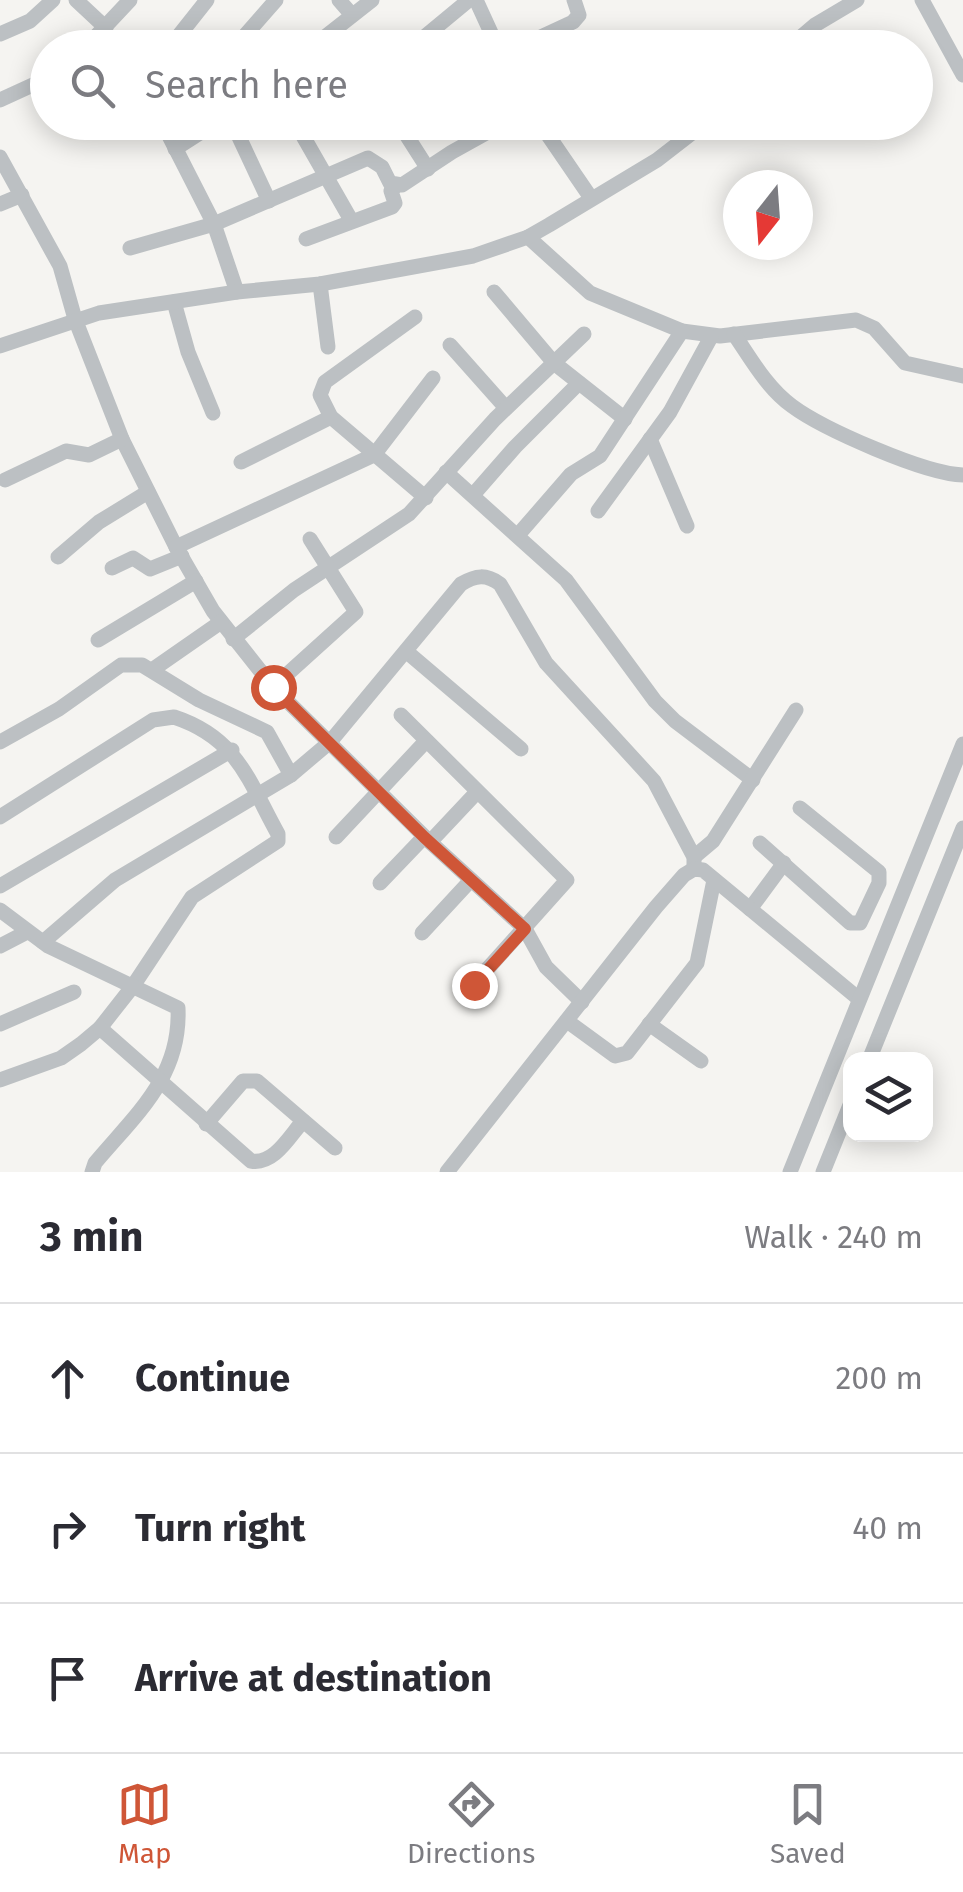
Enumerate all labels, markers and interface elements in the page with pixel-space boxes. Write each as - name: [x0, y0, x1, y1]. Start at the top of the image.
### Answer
- search box: [30, 30, 933, 140]
- icon: search: [65, 58, 120, 113]
- text: Search here: [145, 62, 348, 108]
- north arrow: [723, 170, 813, 260]
- route start: [251, 665, 297, 711]
- route end: [452, 963, 498, 1009]
- map controls: [843, 1052, 933, 1142]
- button: layers: [843, 1052, 933, 1142]
- text: 3 min: [40, 1212, 143, 1262]
- text: Walk · 240 m: [744, 1218, 923, 1256]
- icon: ahead: [40, 1351, 95, 1406]
- text: Continue: [135, 1355, 290, 1401]
- text: 200 m: [836, 1359, 923, 1397]
- icon: right: [40, 1501, 95, 1556]
- text: Turn right: [135, 1505, 305, 1551]
- text: 40 m: [852, 1509, 923, 1547]
- icon: arrive: [40, 1651, 95, 1706]
- text: Arrive at destination: [135, 1655, 492, 1701]
- tab: Map: [117, 1777, 172, 1870]
- tab: Directions: [407, 1777, 535, 1870]
- tab: Saved: [770, 1777, 846, 1870]

